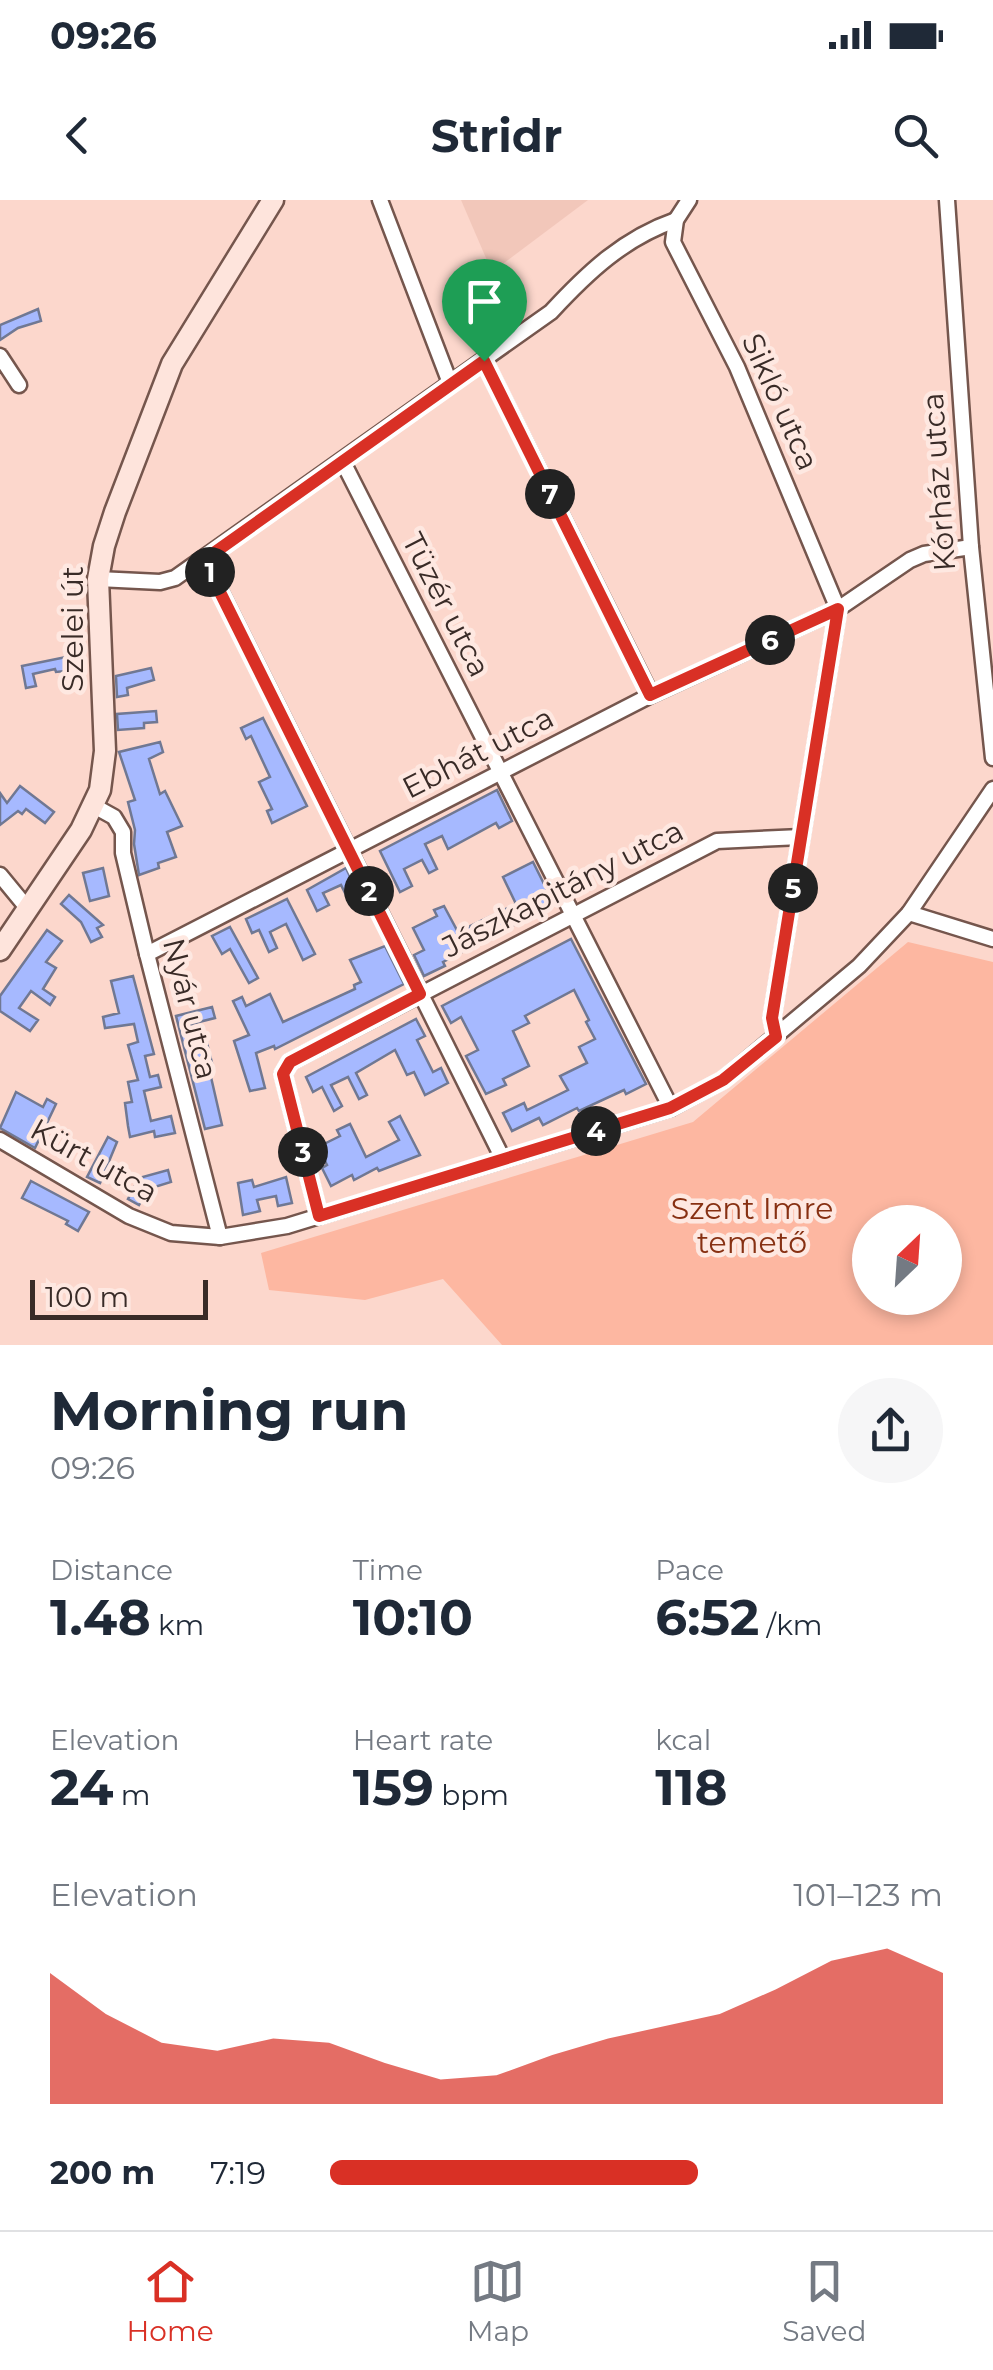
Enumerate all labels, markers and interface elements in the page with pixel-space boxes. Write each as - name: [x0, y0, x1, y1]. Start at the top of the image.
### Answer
- text: 09:26: [50, 12, 157, 59]
- icon: back: [50, 108, 105, 163]
- text: Stridr: [431, 108, 562, 163]
- icon: search: [888, 108, 943, 163]
- pin: [442, 259, 527, 362]
- icon: arrive: [457, 274, 512, 329]
- street label: Sikló utca: [734, 328, 827, 476]
- street label: Kórház utca: [914, 392, 963, 572]
- pin: 7: [525, 469, 575, 519]
- text: 7: [541, 477, 559, 511]
- street label: Tüzér utca: [394, 527, 498, 683]
- pin: 1: [185, 547, 235, 597]
- text: 1: [205, 555, 215, 589]
- street label: Szelei út: [54, 566, 91, 692]
- pin: 6: [745, 615, 795, 665]
- text: 6: [761, 623, 779, 657]
- street label: Ebhát utca: [396, 699, 560, 806]
- street label: Jászkapitány utca: [435, 812, 690, 966]
- pin: 5: [768, 863, 818, 913]
- pin: 2: [344, 866, 394, 916]
- text: 5: [785, 871, 801, 905]
- text: 2: [361, 874, 377, 908]
- street label: Nyár utca: [155, 935, 226, 1083]
- pin: 4: [571, 1106, 621, 1156]
- street label: Kürt utca: [24, 1110, 164, 1211]
- text: 4: [586, 1114, 606, 1148]
- pin: 3: [278, 1127, 328, 1177]
- text: 3: [295, 1135, 311, 1169]
- park label: Szent Imre temető: [671, 1190, 833, 1261]
- north arrow: [852, 1205, 962, 1315]
- map controls: [852, 1205, 962, 1315]
- scale bar: [30, 1275, 208, 1320]
- text: 100 m: [45, 1280, 129, 1314]
- text: Morning run: [50, 1377, 408, 1444]
- button: share: [838, 1378, 943, 1483]
- text: 09:26: [50, 1448, 135, 1487]
- text: Distance: [50, 1553, 173, 1587]
- text: Time: [353, 1553, 423, 1587]
- text: Pace: [655, 1553, 724, 1587]
- text: 1.48: [50, 1587, 151, 1648]
- text: 10:10: [353, 1587, 473, 1648]
- text: 6:52: [655, 1587, 759, 1648]
- text: km: [151, 1608, 204, 1642]
- text: /km: [759, 1608, 822, 1642]
- text: Elevation: [50, 1723, 179, 1757]
- text: Heart rate: [353, 1723, 493, 1757]
- text: kcal: [655, 1723, 711, 1757]
- text: 24: [50, 1757, 113, 1818]
- text: 159: [353, 1757, 434, 1818]
- text: 118: [655, 1757, 728, 1818]
- text: m: [113, 1778, 150, 1812]
- text: bpm: [434, 1778, 509, 1812]
- text: Elevation: [50, 1875, 198, 1914]
- text: 101–123 m: [793, 1875, 943, 1914]
- text: 200 m: [50, 2153, 155, 2192]
- text: 7:19: [210, 2153, 266, 2192]
- tab: Home: [127, 2254, 214, 2348]
- tab: Map: [467, 2254, 529, 2348]
- tab: Saved: [782, 2254, 866, 2348]

